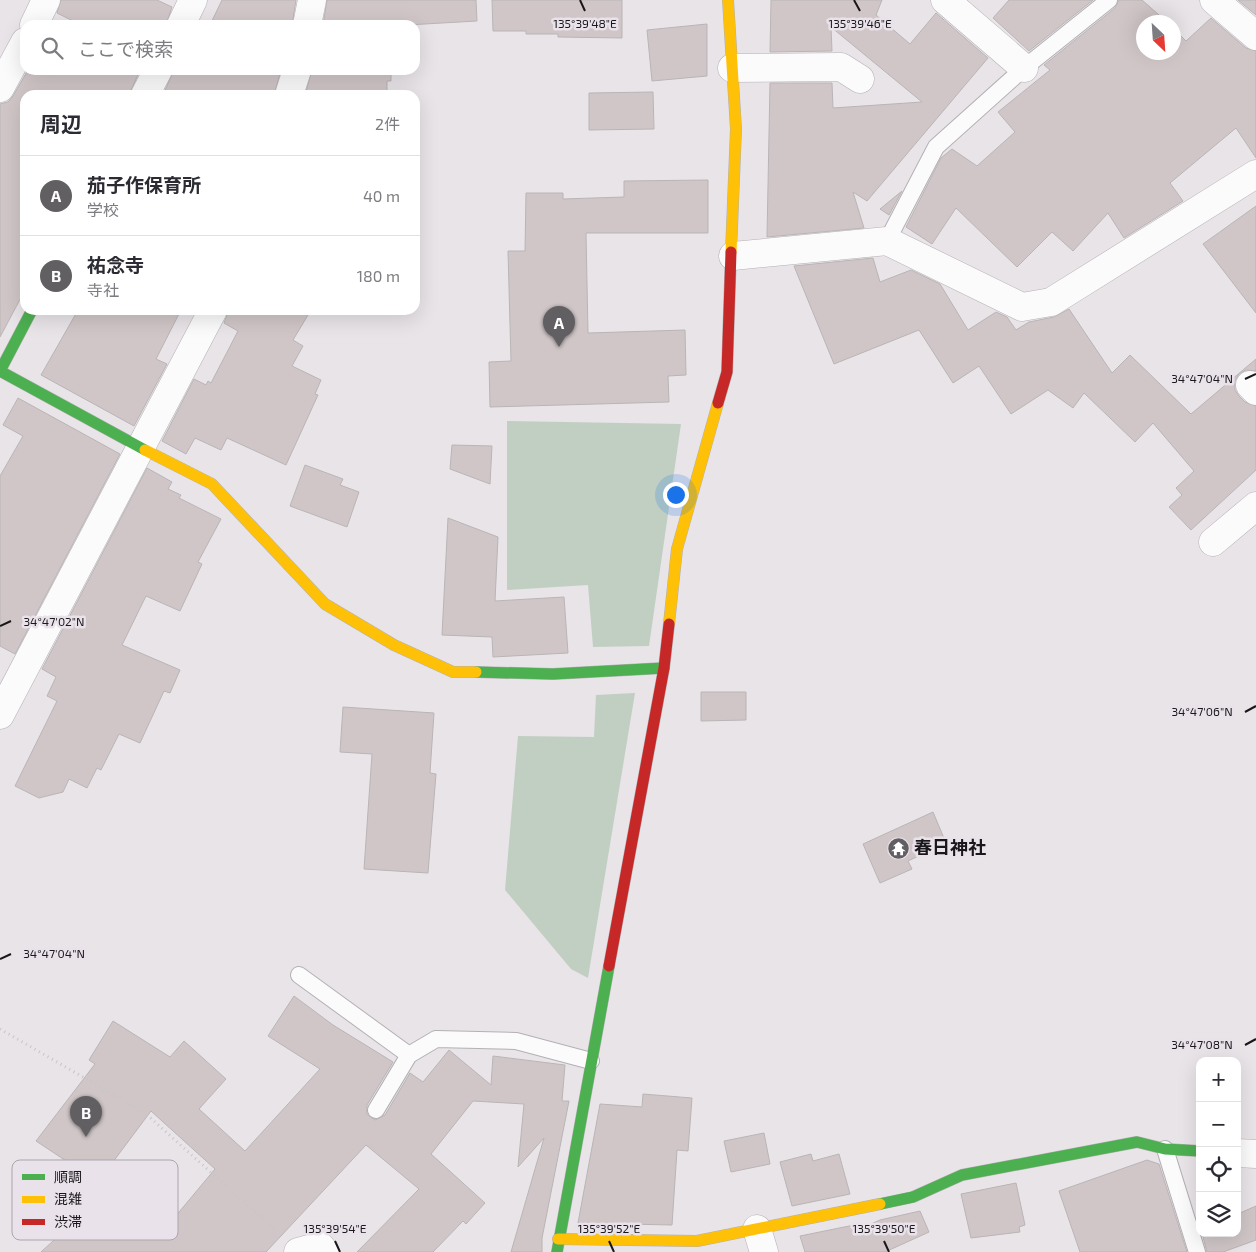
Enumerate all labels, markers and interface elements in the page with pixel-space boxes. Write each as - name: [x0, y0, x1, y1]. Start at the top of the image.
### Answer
- north arrow: [1136, 15, 1181, 60]
- text: 135°39'48"E: [553, 16, 617, 30]
- text: 135°39'46"E: [828, 16, 892, 30]
- search box: [20, 20, 420, 75]
- icon: search: [38, 34, 66, 62]
- text: ここで検索: [78, 37, 173, 60]
- text: 周辺: [40, 111, 82, 136]
- text: 2件: [375, 114, 400, 133]
- text: 茄子作保育所: [87, 173, 201, 196]
- text: A: [51, 186, 61, 205]
- text: 40 m: [363, 186, 400, 205]
- text: 学校: [87, 200, 119, 219]
- text: 祐念寺: [87, 253, 144, 276]
- text: B: [51, 266, 61, 285]
- text: 180 m: [357, 266, 400, 285]
- text: 寺社: [87, 280, 119, 299]
- pin: A: [543, 306, 575, 347]
- text: 34°47'04"N: [1171, 371, 1233, 385]
- your location: [663, 482, 689, 508]
- text: 34°47'02"N: [23, 614, 85, 628]
- text: 34°47'06"N: [1171, 704, 1233, 718]
- temple icon: 春日神社: [886, 836, 910, 860]
- place label: 春日神社: [914, 836, 986, 858]
- text: 34°47'04"N: [23, 946, 85, 960]
- text: 34°47'08"N: [1171, 1037, 1233, 1051]
- map controls: [1196, 1057, 1241, 1237]
- button: +: [1196, 1057, 1241, 1102]
- pin: B: [70, 1096, 102, 1137]
- button: −: [1196, 1102, 1241, 1147]
- button: locate: [1196, 1147, 1241, 1192]
- legend: [12, 1160, 178, 1240]
- text: 順調: [54, 1168, 82, 1185]
- text: 混雑: [54, 1190, 82, 1207]
- button: layers: [1196, 1192, 1241, 1237]
- text: 渋滞: [54, 1213, 82, 1230]
- text: 135°39'54"E: [303, 1221, 367, 1235]
- text: 135°39'52"E: [578, 1221, 640, 1235]
- text: 135°39'50"E: [853, 1221, 916, 1235]

